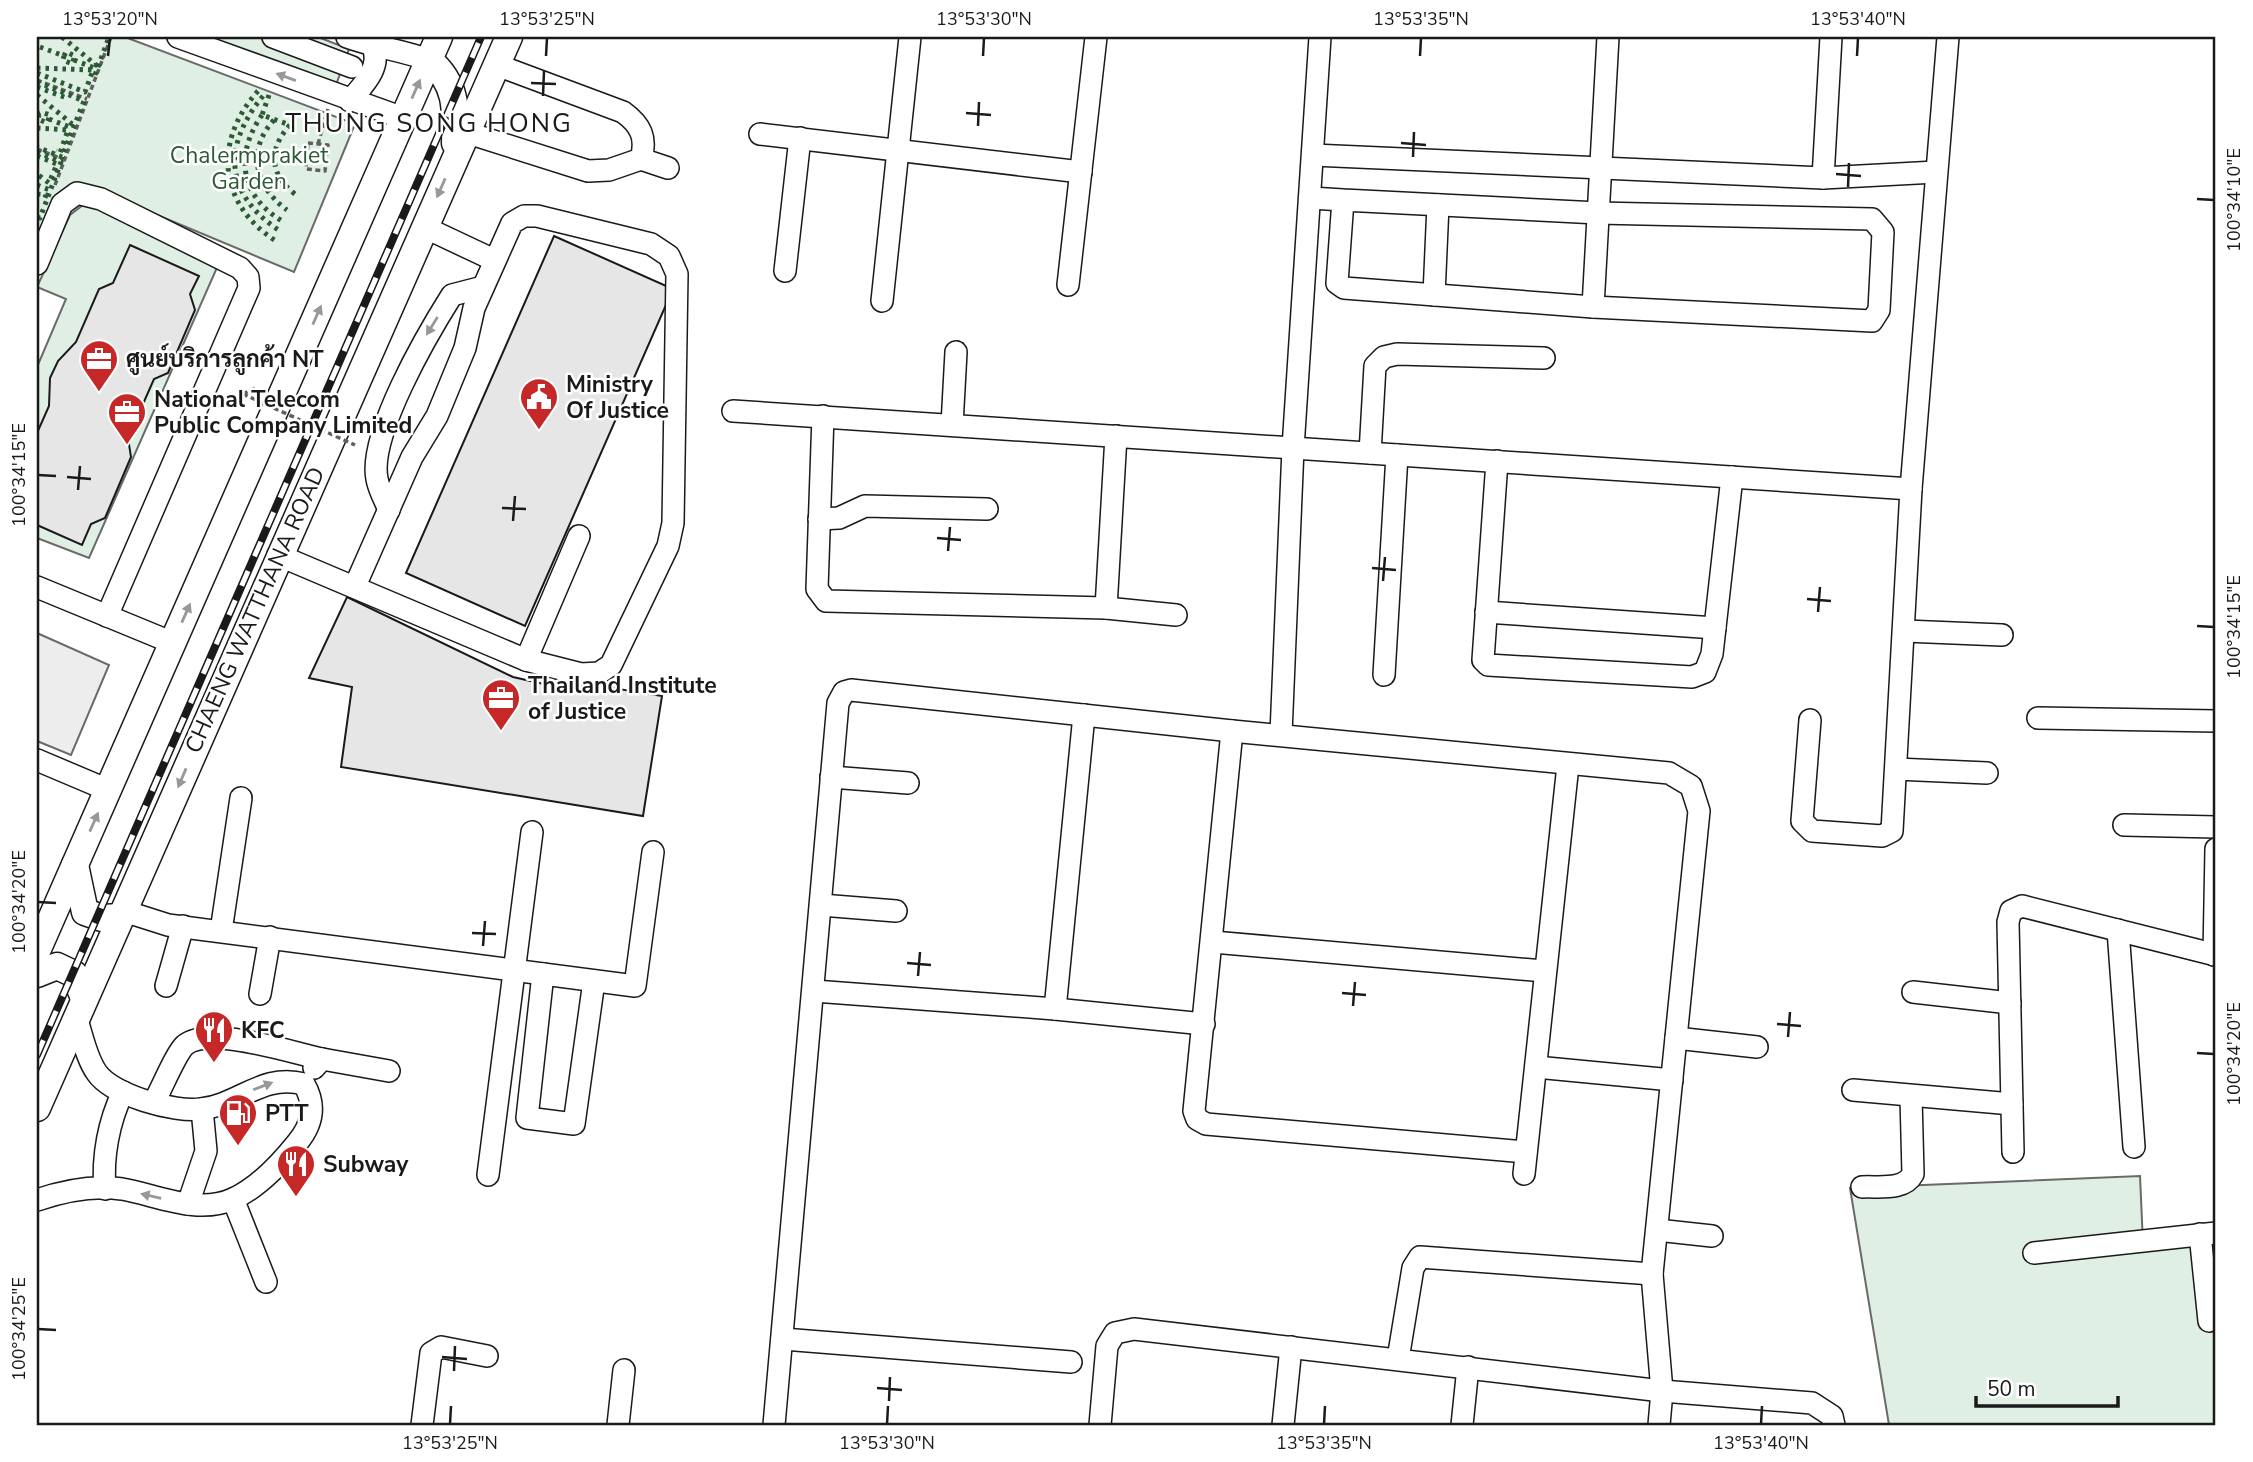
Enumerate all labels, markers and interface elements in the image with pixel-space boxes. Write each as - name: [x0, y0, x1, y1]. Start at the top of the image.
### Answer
- text: 13°53'20"N: [62, 7, 158, 31]
- text: 13°53'25"N: [499, 7, 595, 31]
- text: 13°53'30"N: [936, 7, 1032, 31]
- text: 13°53'35"N: [1373, 7, 1469, 31]
- text: 13°53'40"N: [1810, 7, 1906, 31]
- one-way arrow: [275, 71, 296, 82]
- one-way arrow: [411, 79, 422, 100]
- district label: THUNG SONG HONG: [285, 106, 573, 141]
- park label: Chalermprakiet Garden: [170, 140, 329, 197]
- text: 100°34'10"E: [2222, 148, 2246, 252]
- one-way arrow: [435, 178, 446, 199]
- one-way arrow: [311, 305, 322, 326]
- one-way arrow: [426, 316, 439, 335]
- office icon: ศูนย์บริการลูกค้า NT: [78, 338, 120, 393]
- place label: ศูนย์บริการลูกค้า NT: [126, 343, 324, 375]
- place label: Ministry Of Justice: [566, 369, 669, 426]
- public building icon: Ministry Of Justice: [518, 376, 560, 431]
- place label: National Telecom Public Company Limited: [154, 384, 412, 441]
- office icon: National Telecom Public Company Limited: [106, 391, 148, 446]
- text: 100°34'15"E: [7, 423, 31, 527]
- street label: CHAENG WATTHANA ROAD: [178, 462, 332, 758]
- text: 100°34'15"E: [2222, 575, 2246, 679]
- one-way arrow: [181, 603, 192, 624]
- place label: Thailand Institute of Justice: [528, 670, 717, 727]
- office icon: Thailand Institute of Justice: [480, 677, 522, 732]
- one-way arrow: [176, 768, 188, 788]
- one-way arrow: [89, 811, 100, 832]
- text: 100°34'20"E: [7, 850, 31, 954]
- text: 100°34'20"E: [2222, 1002, 2246, 1106]
- restaurant icon: KFC: [193, 1009, 235, 1064]
- place label: KFC: [241, 1015, 285, 1046]
- one-way arrow: [252, 1080, 273, 1091]
- fuel station icon: PTT: [217, 1092, 259, 1147]
- place label: PTT: [265, 1098, 309, 1129]
- restaurant icon: Subway: [275, 1143, 317, 1198]
- place label: Subway: [323, 1149, 409, 1180]
- one-way arrow: [140, 1190, 162, 1201]
- text: 100°34'25"E: [7, 1277, 31, 1381]
- scale bar: [1976, 1364, 2118, 1408]
- text: 50 m: [1987, 1375, 2036, 1403]
- text: 13°53'25"N: [402, 1431, 498, 1455]
- text: 13°53'30"N: [839, 1431, 935, 1455]
- text: 13°53'35"N: [1276, 1431, 1372, 1455]
- text: 13°53'40"N: [1713, 1431, 1809, 1455]

